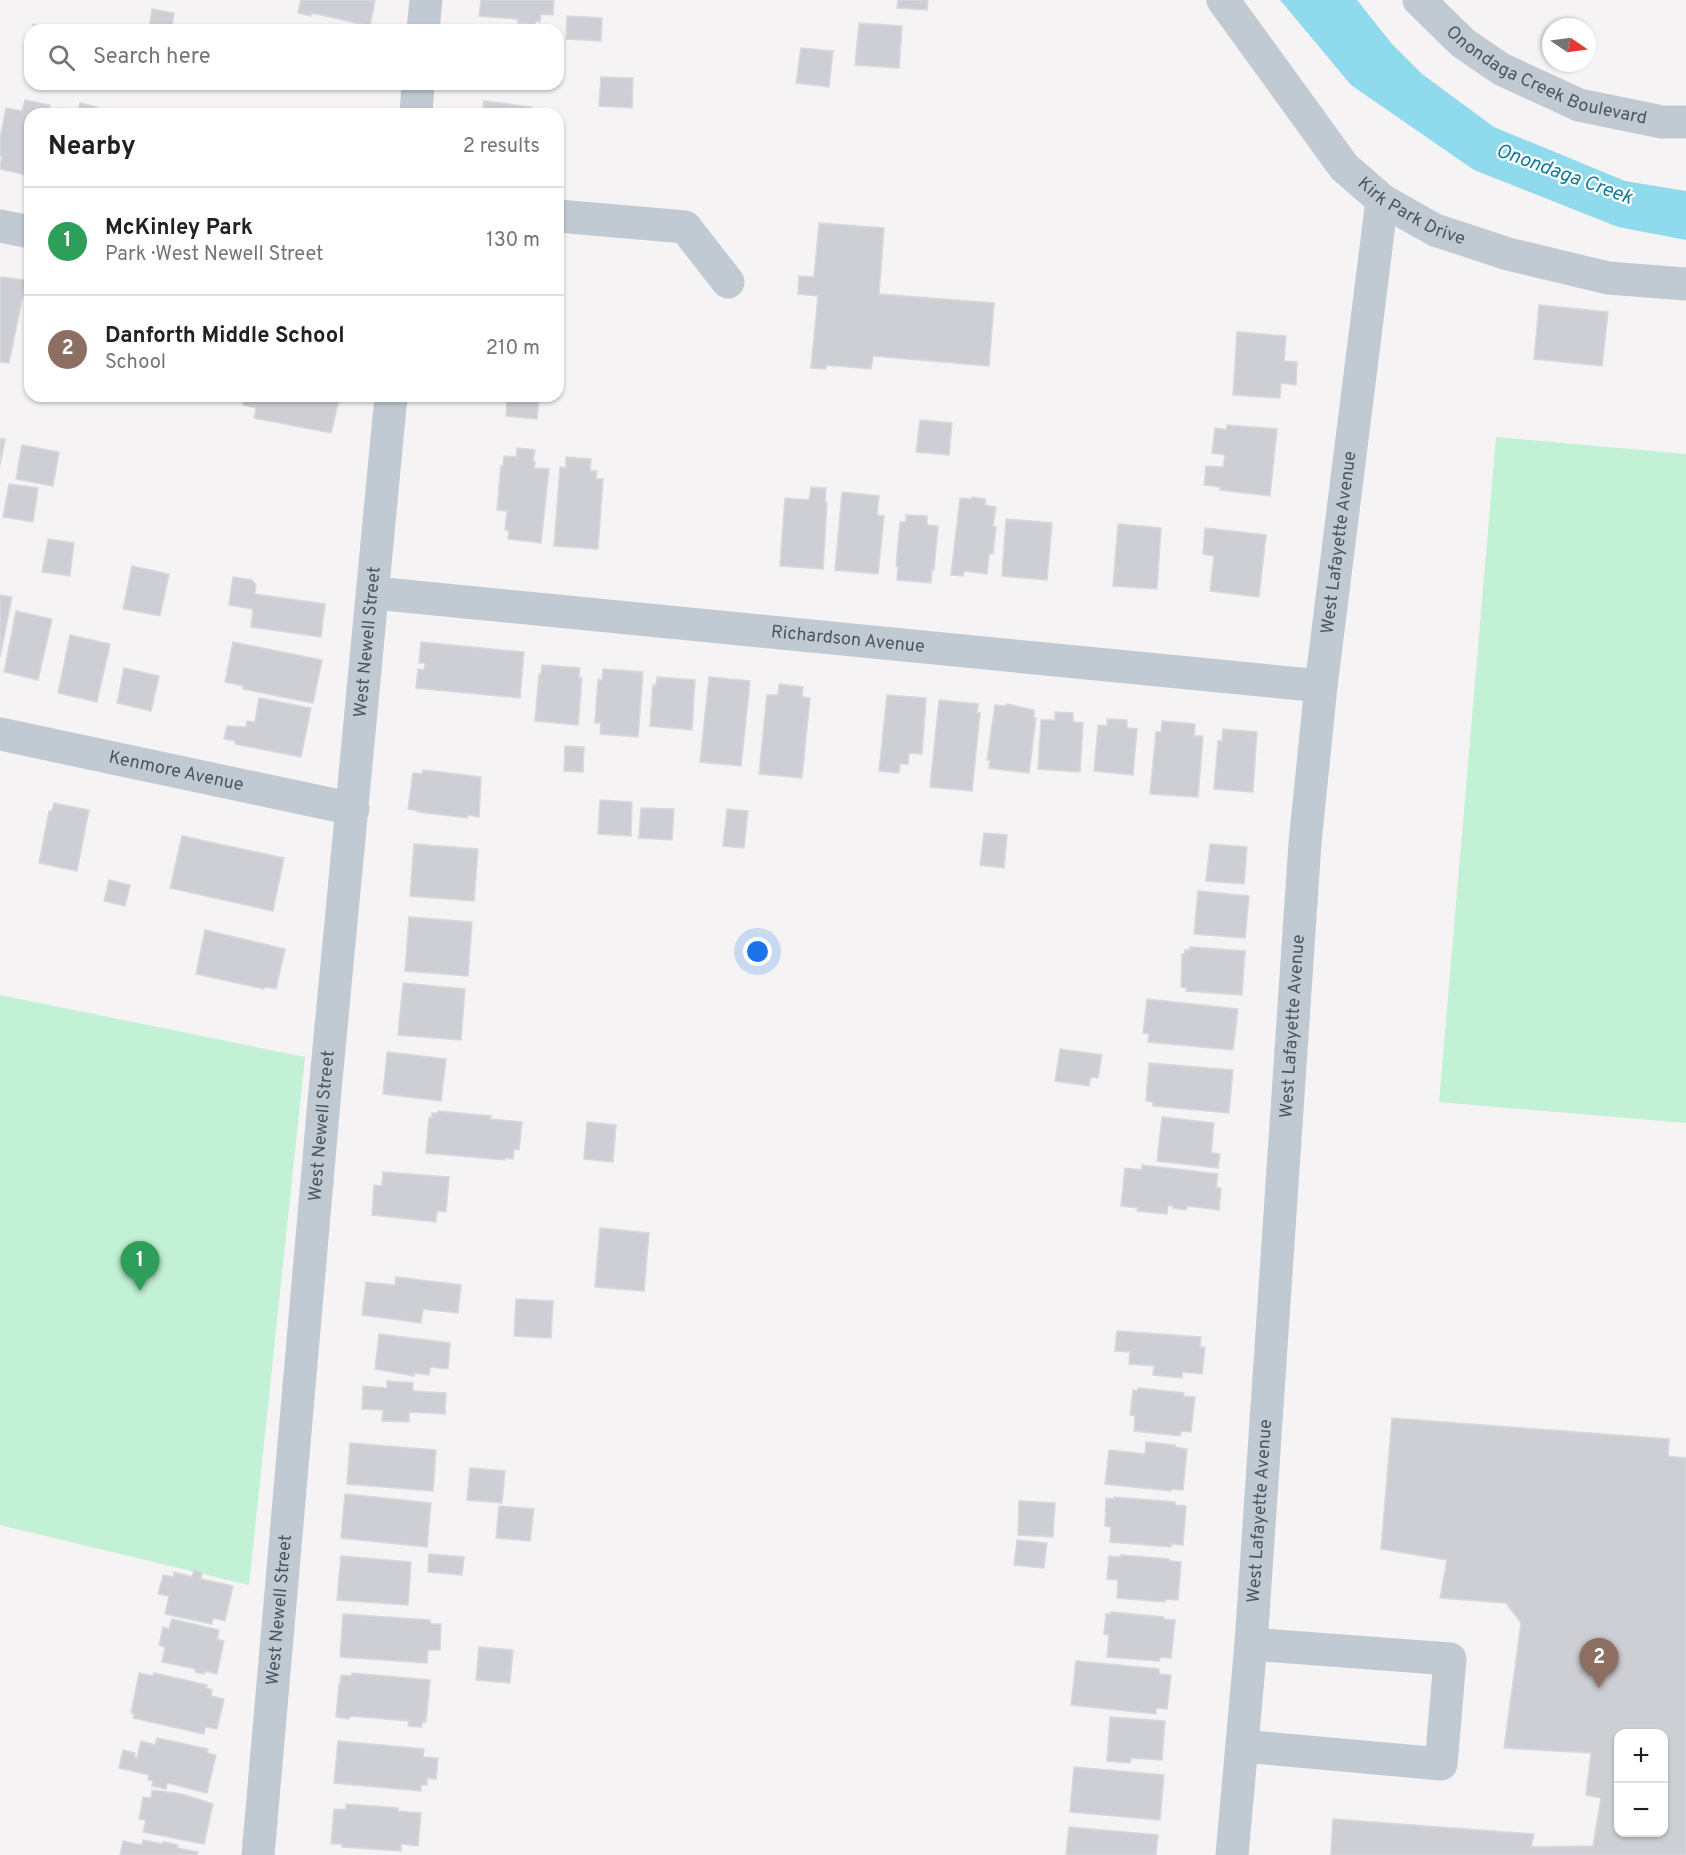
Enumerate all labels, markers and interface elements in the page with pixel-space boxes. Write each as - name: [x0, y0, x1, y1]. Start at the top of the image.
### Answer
- north arrow: [1542, 18, 1596, 72]
- street label: Onondaga Creek Boulevard: [1441, 21, 1649, 130]
- search box: [24, 24, 564, 90]
- icon: search: [45, 41, 78, 74]
- text: Search here: [93, 44, 211, 71]
- text: Nearby: [48, 131, 136, 164]
- text: 2 results: [463, 134, 540, 160]
- water label: Onondaga Creek: [1492, 138, 1637, 212]
- street label: Kirk Park Drive: [1352, 172, 1468, 251]
- text: McKinley Park: [105, 215, 253, 242]
- text: 1: [64, 228, 72, 254]
- text: 130 m: [486, 228, 540, 254]
- text: Park · West Newell Street: [105, 242, 324, 268]
- text: Danforth Middle School: [105, 323, 345, 350]
- text: 2: [61, 336, 74, 362]
- text: 210 m: [486, 336, 540, 362]
- text: School: [105, 350, 166, 376]
- street label: West Lafayette Avenue: [1316, 450, 1362, 635]
- street label: West Newell Street: [349, 565, 386, 718]
- street label: Richardson Avenue: [770, 621, 926, 659]
- street label: Kenmore Avenue: [107, 746, 246, 797]
- street label: West Lafayette Avenue: [1275, 934, 1310, 1119]
- your location: [743, 937, 772, 966]
- street label: West Newell Street: [304, 1049, 340, 1202]
- pin: 1: [120, 1242, 160, 1291]
- street label: West Lafayette Avenue: [1242, 1419, 1278, 1604]
- street label: West Newell Street: [261, 1533, 298, 1686]
- pin: 2: [1580, 1638, 1618, 1688]
- map controls: [1614, 1729, 1668, 1837]
- button: +: [1614, 1729, 1668, 1783]
- button: −: [1614, 1783, 1668, 1837]

